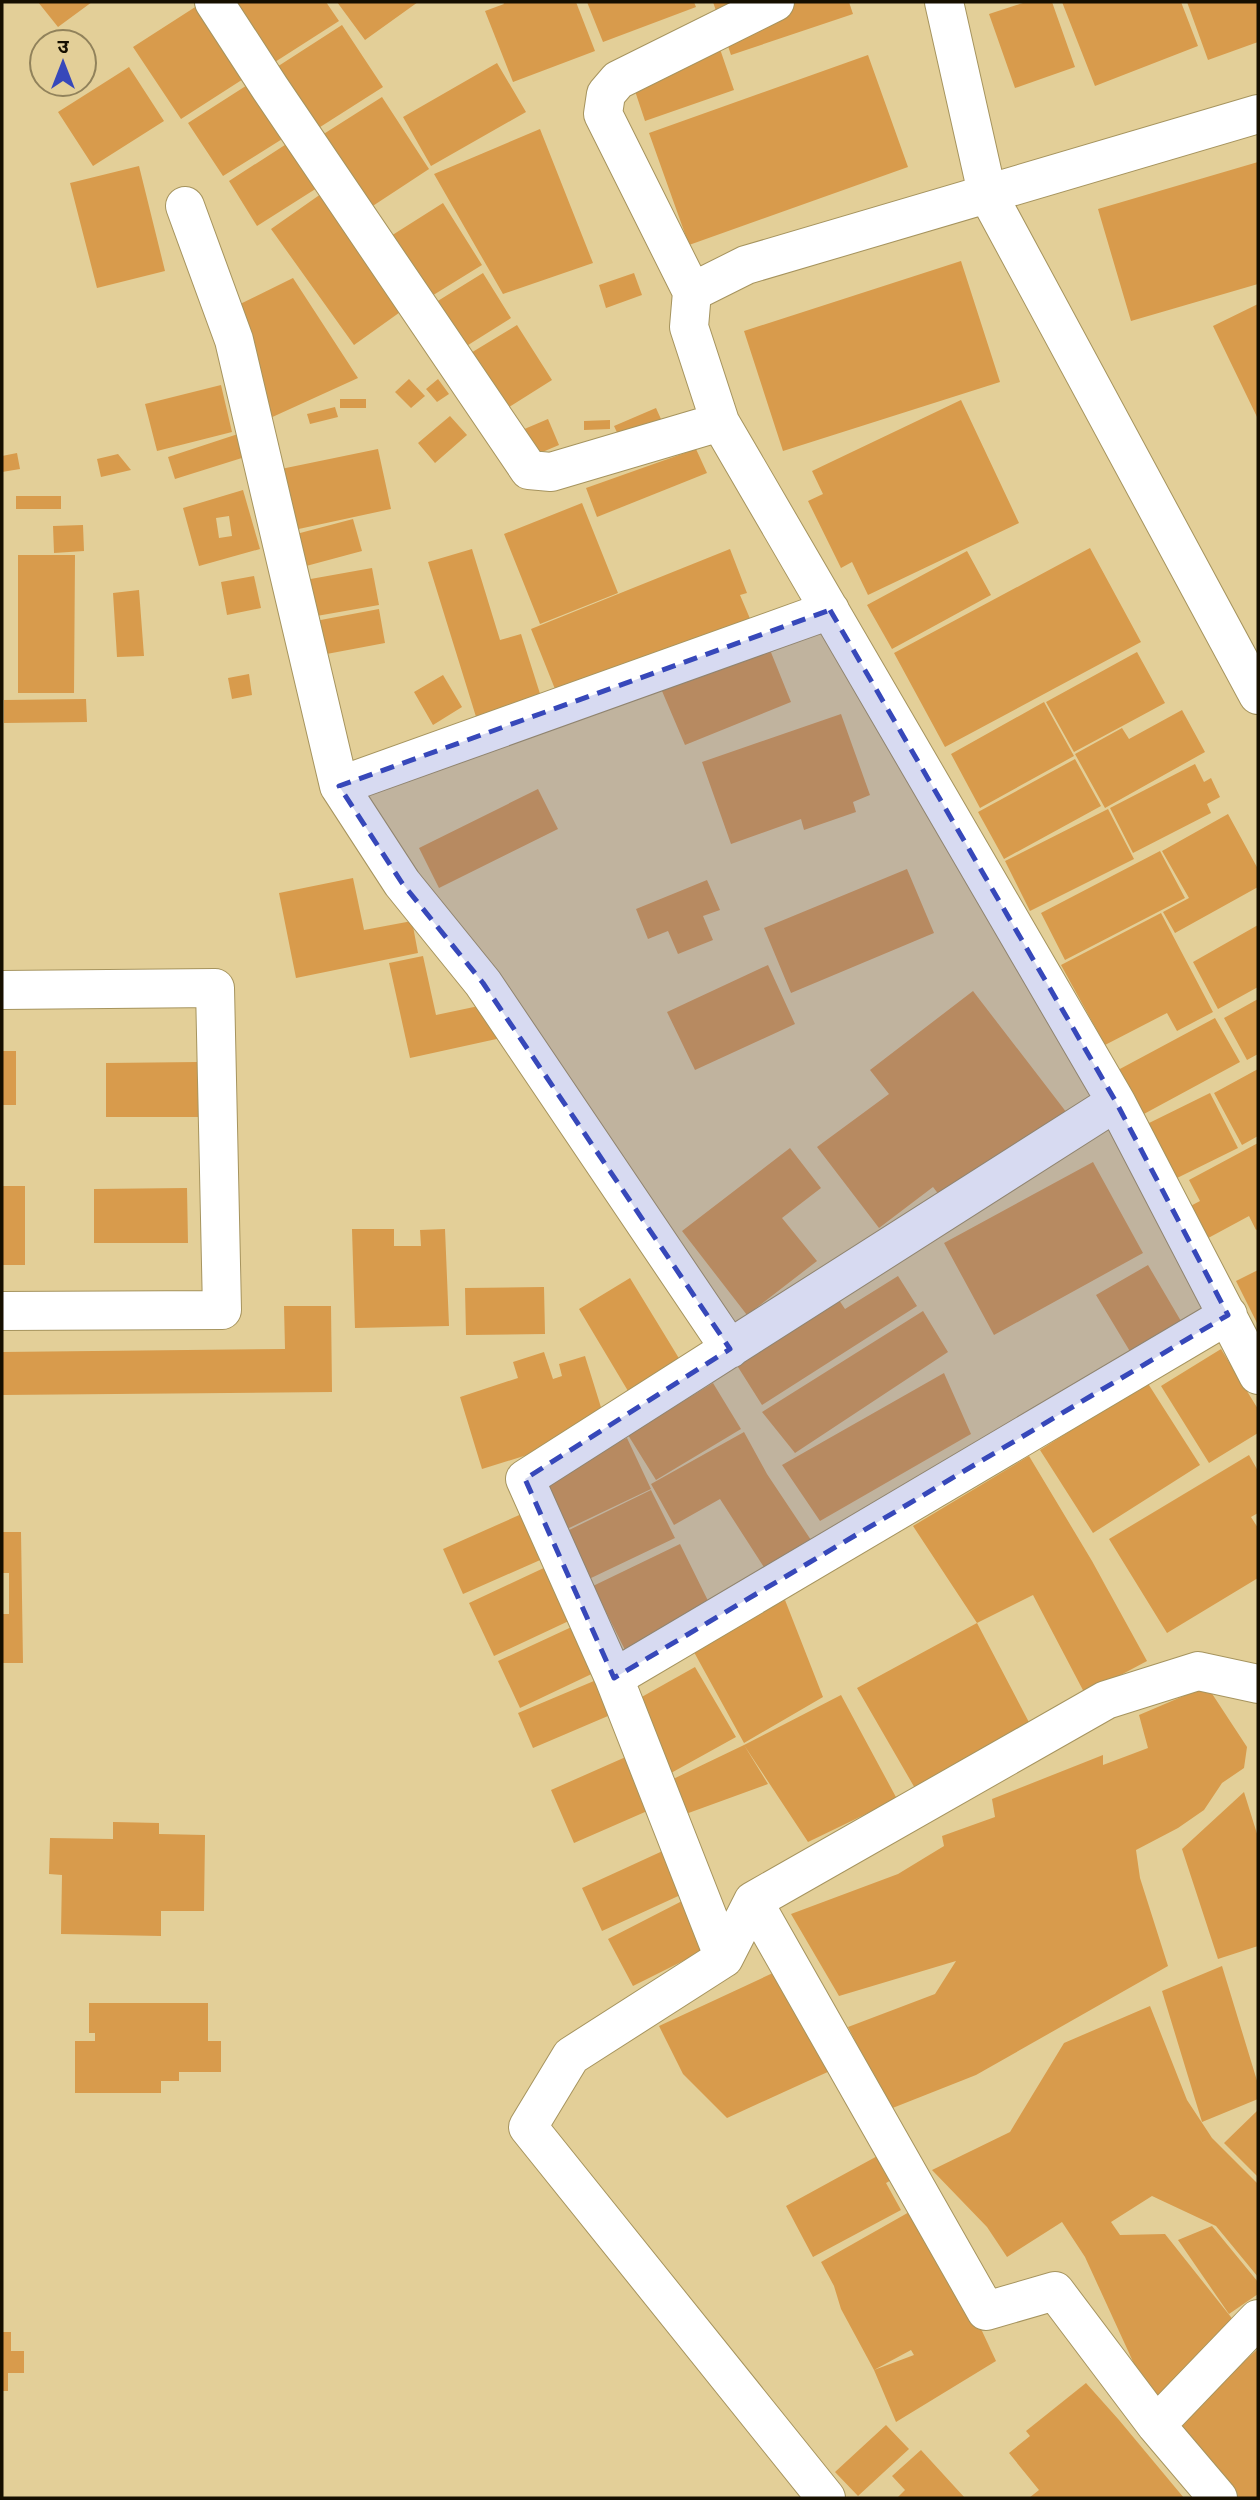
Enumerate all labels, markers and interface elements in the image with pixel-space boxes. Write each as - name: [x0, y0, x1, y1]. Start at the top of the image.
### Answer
- north arrow: [28, 28, 98, 98]
- text: उ: [57, 35, 69, 57]

